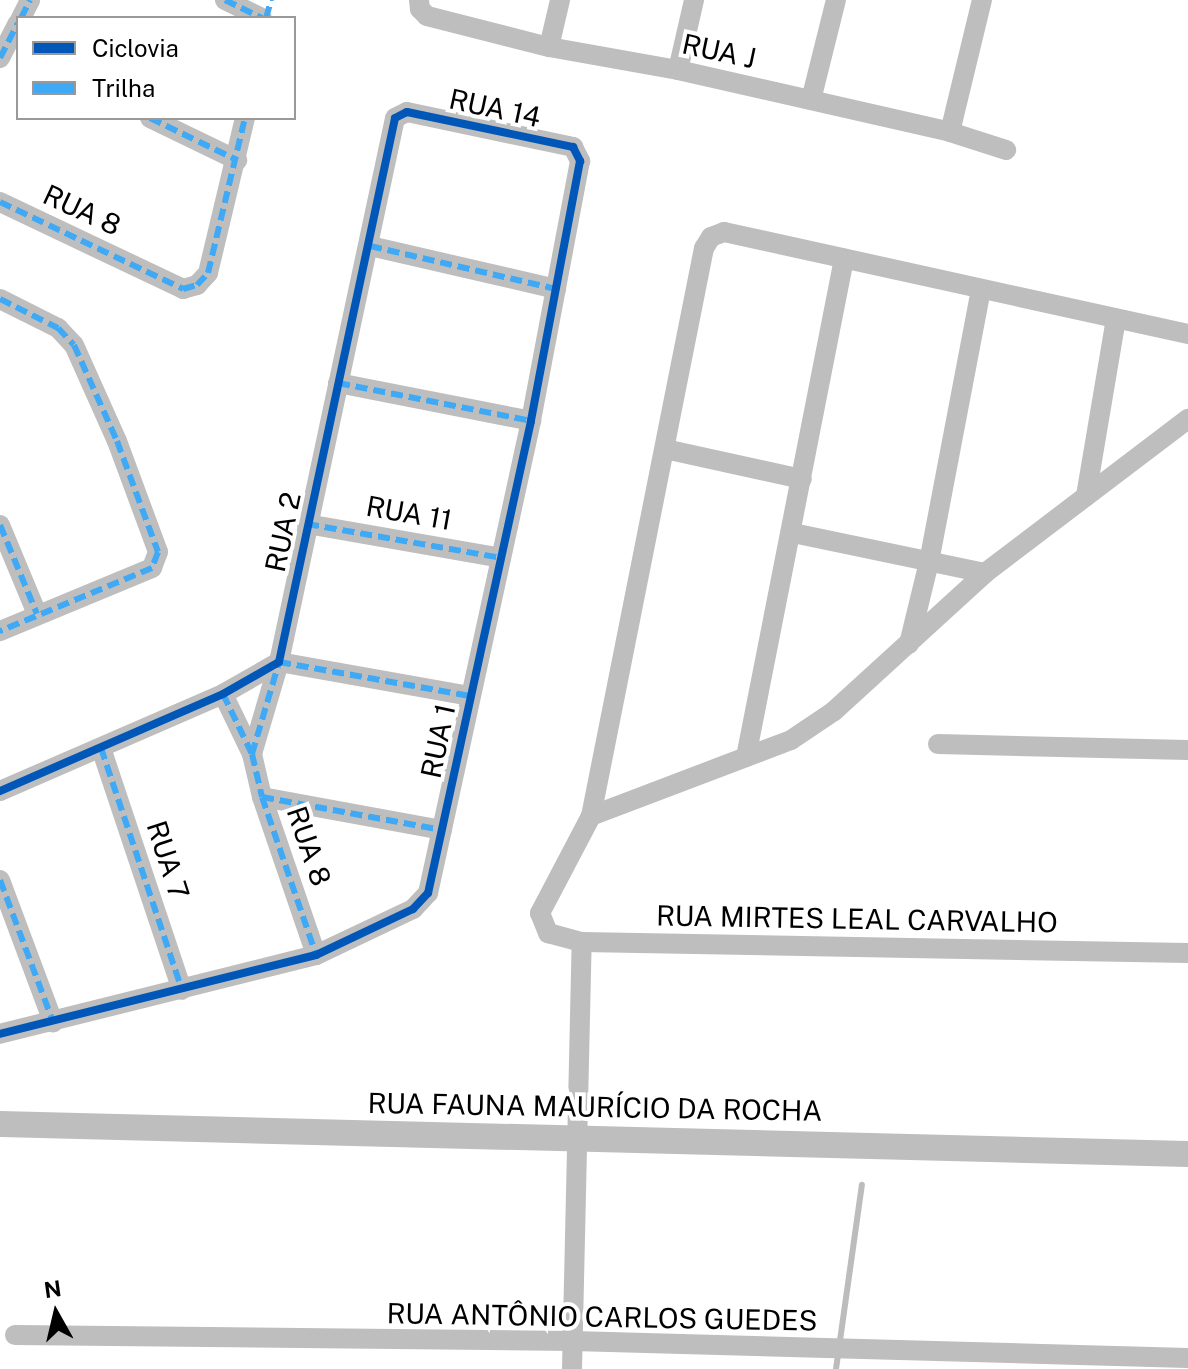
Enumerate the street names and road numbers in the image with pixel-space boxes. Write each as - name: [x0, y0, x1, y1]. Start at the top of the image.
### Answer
- street label: RUA J: [679, 27, 759, 75]
- street label: RUA 14: [446, 82, 544, 134]
- street label: RUA 8: [38, 177, 126, 243]
- street label: RUA 2: [258, 489, 308, 575]
- street label: RUA 11: [363, 489, 455, 537]
- street label: RUA 1: [414, 701, 462, 781]
- street label: RUA 8: [280, 802, 338, 890]
- street label: RUA 7: [140, 817, 196, 903]
- street label: RUA MIRTES LEAL CARVALHO: [656, 899, 1058, 939]
- street label: RUA FAUNA MAURÍCIO DA ROCHA: [367, 1086, 823, 1128]
- street label: RUA ANTÔNIO CARLOS GUEDES: [386, 1296, 818, 1338]

